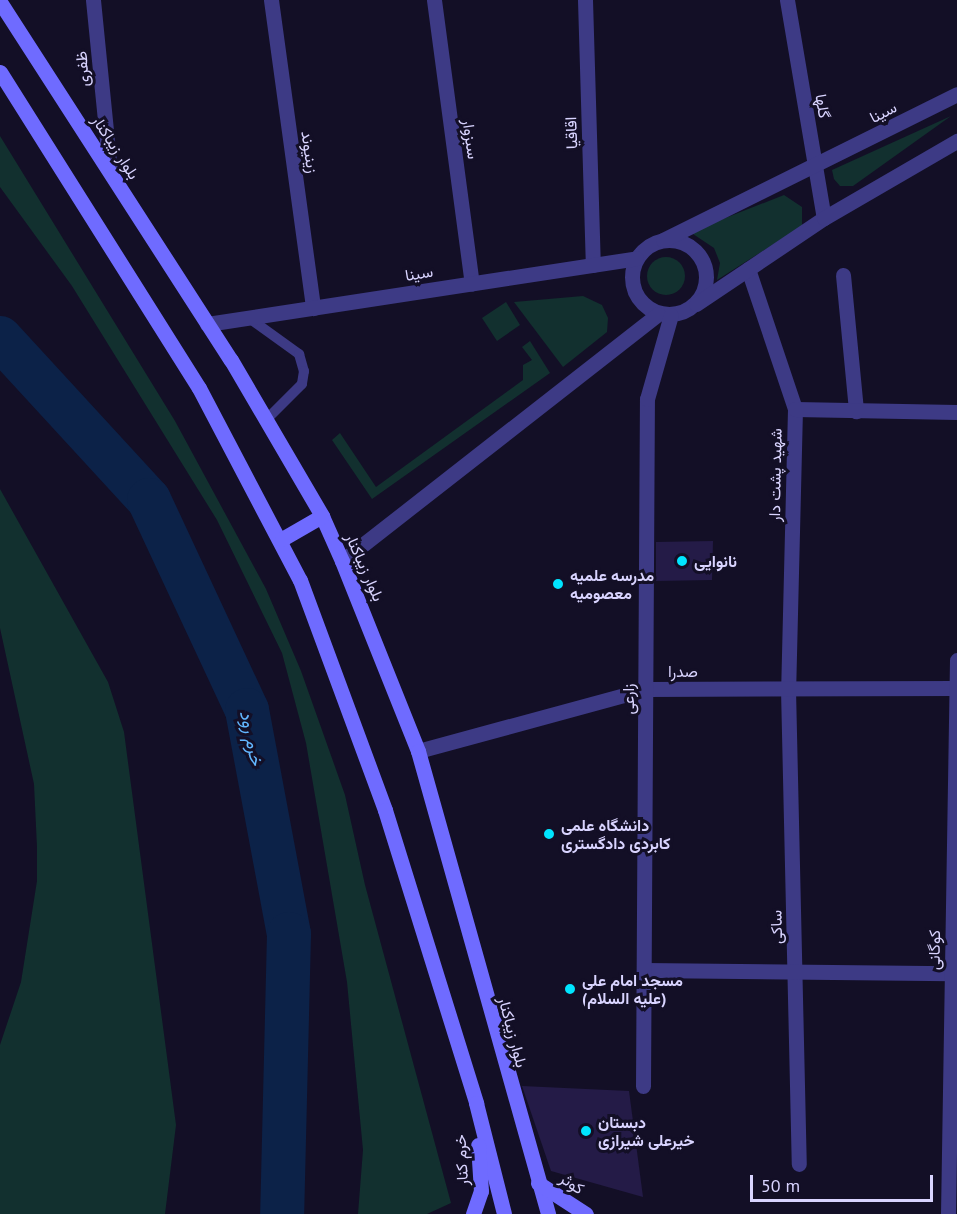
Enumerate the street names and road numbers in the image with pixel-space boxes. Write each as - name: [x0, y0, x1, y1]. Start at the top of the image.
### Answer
- street label: ظفری: [71, 50, 93, 88]
- street label: گلها: [812, 92, 834, 120]
- street label: سینا: [866, 97, 900, 127]
- street label: بلوار زیباکنار: [88, 111, 144, 183]
- street label: اقاقیا: [561, 116, 581, 150]
- street label: سبزوار: [459, 118, 483, 160]
- street label: زینیوند: [298, 130, 322, 174]
- street label: سینا: [404, 261, 434, 285]
- street label: شهید پشت دار: [765, 428, 785, 522]
- street label: بلوار زیباکنار: [341, 530, 389, 604]
- street label: صدرا: [668, 661, 698, 681]
- street label: زارعی: [618, 683, 638, 715]
- street label: ساکی: [766, 910, 786, 944]
- street label: کوگانی: [924, 930, 944, 970]
- street label: بلوار زیباکنار: [494, 994, 532, 1070]
- street label: خرم کنار: [450, 1134, 472, 1186]
- street label: کوثر: [556, 1168, 588, 1198]

